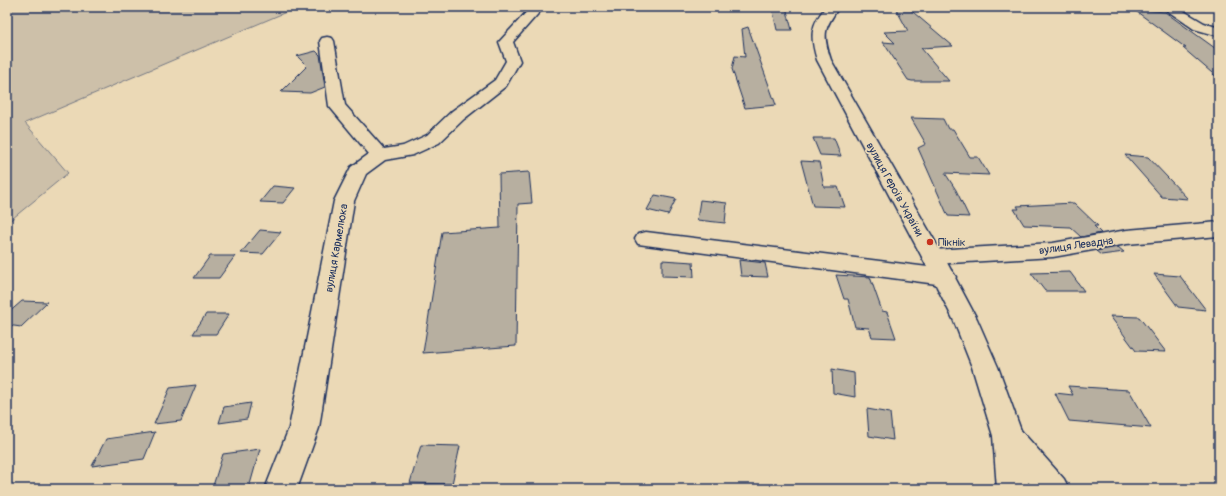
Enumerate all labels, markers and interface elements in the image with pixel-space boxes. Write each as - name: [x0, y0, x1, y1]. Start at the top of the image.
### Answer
- street label: вулиця Героїв України: [863, 140, 926, 239]
- street label: вулиця Кармелюка: [322, 203, 351, 293]
- street label: вулиця Левадна: [1038, 234, 1114, 257]
- place label: Пікнік: [938, 236, 966, 249]
- marker: Пікнік: [925, 237, 935, 247]

